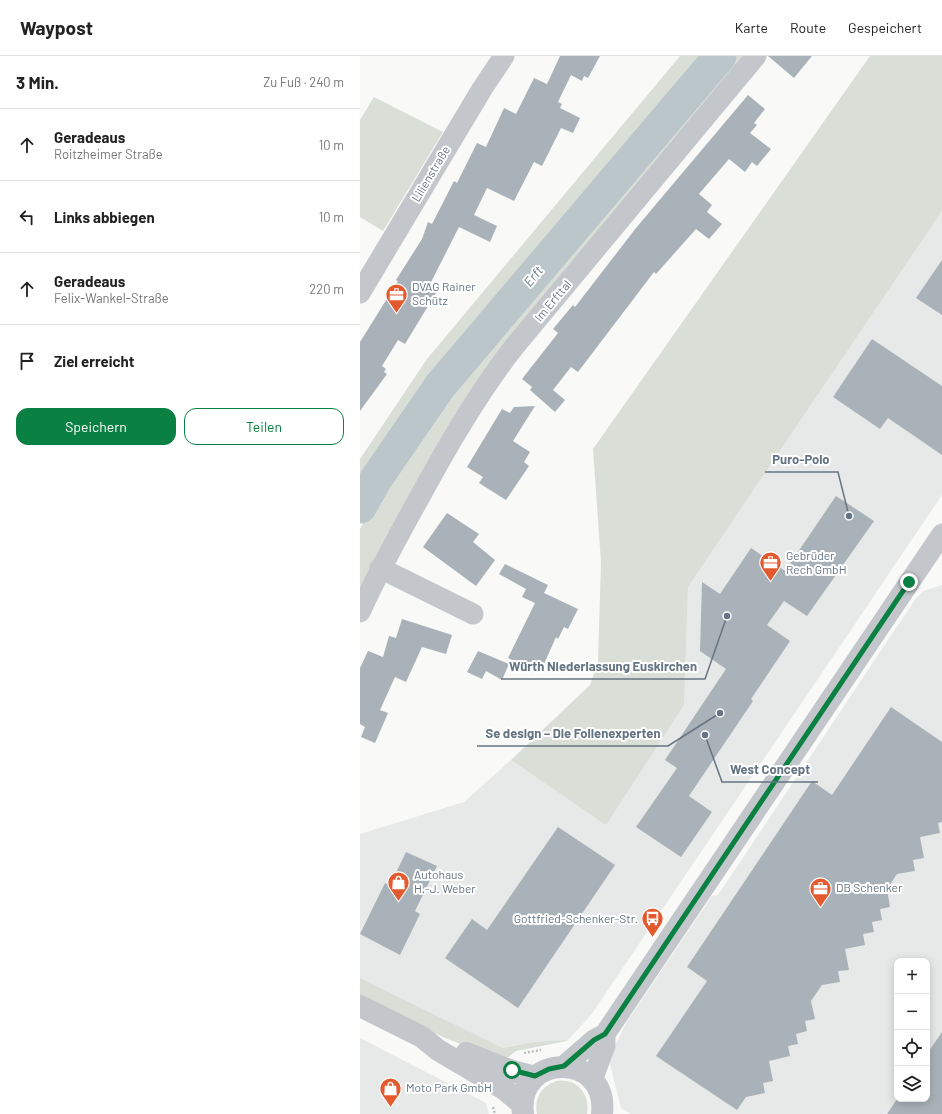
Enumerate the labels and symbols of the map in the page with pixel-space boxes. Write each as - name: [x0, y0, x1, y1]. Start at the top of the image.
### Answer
- street label: Lilienstraße: [408, 143, 452, 204]
- water label: Erft: [520, 262, 546, 289]
- street label: Im Erfttal: [531, 277, 573, 324]
- place label: DVAG Rainer Schütz: [412, 279, 476, 307]
- office icon: DVAG Rainer Schütz: [383, 281, 409, 314]
- callout: Puro-Polo: [765, 447, 838, 472]
- text: Puro-Polo: [772, 451, 830, 467]
- place label: Gebrüder Rech GmbH: [786, 548, 846, 576]
- office icon: Gebrüder Rech GmbH: [757, 550, 783, 583]
- route end: [900, 573, 918, 591]
- callout: Würth Niederlassung Euskirchen: [501, 654, 705, 679]
- text: Würth Niederlassung Euskirchen: [509, 658, 697, 674]
- callout: Se design – Die Folienexperten: [477, 721, 668, 746]
- text: Se design – Die Folienexperten: [485, 725, 661, 741]
- callout: West Concept: [722, 757, 818, 782]
- text: West Concept: [730, 761, 810, 777]
- place label: Autohaus H.-J. Weber: [414, 867, 476, 895]
- shop icon: Autohaus H.-J. Weber: [385, 869, 411, 902]
- office icon: DB Schenker: [808, 875, 834, 908]
- place label: DB Schenker: [836, 880, 903, 894]
- bus stop icon: Gottfried-Schenker-Str.: [640, 906, 666, 939]
- place label: Gottfried-Schenker-Str.: [514, 911, 638, 925]
- route start: [503, 1061, 521, 1079]
- shop icon: Moto Park GmbH: [378, 1075, 404, 1108]
- place label: Moto Park GmbH: [406, 1080, 492, 1094]

